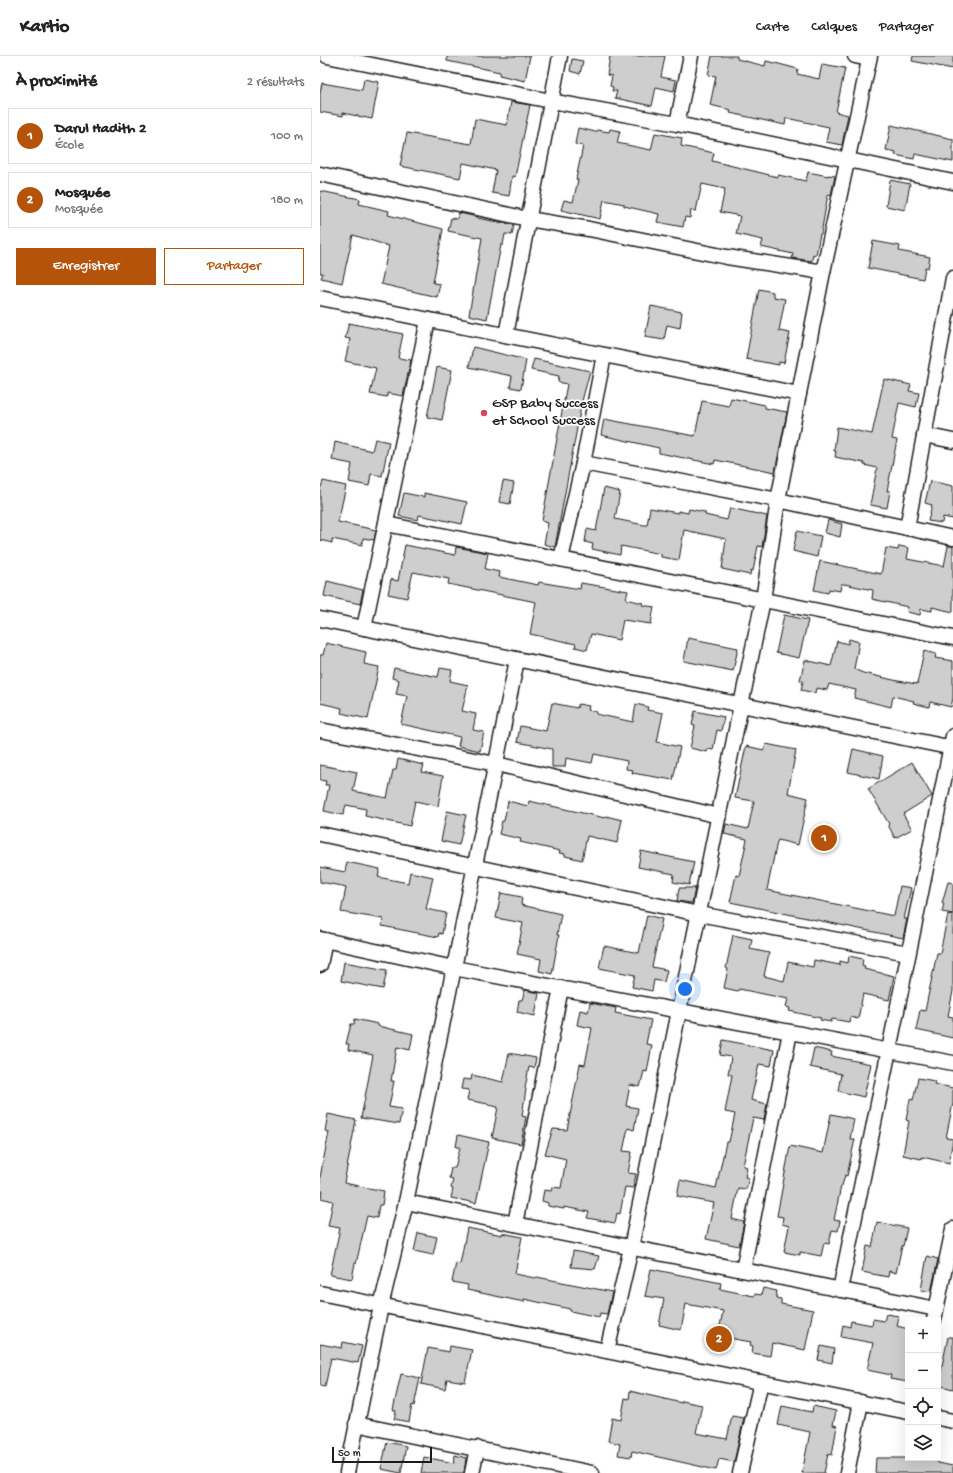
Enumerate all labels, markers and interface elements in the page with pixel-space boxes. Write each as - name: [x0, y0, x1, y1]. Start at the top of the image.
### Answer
- text: Kartio: [20, 16, 69, 39]
- text: Carte: [756, 19, 789, 36]
- text: Calques: [811, 19, 857, 36]
- text: Partager: [879, 19, 933, 36]
- text: À proximité: [16, 72, 97, 92]
- text: 2 résultats: [247, 75, 304, 90]
- text: Darul Hadith 2: [55, 120, 146, 138]
- text: 1: [27, 129, 33, 144]
- text: 100 m: [271, 129, 303, 144]
- text: École: [55, 138, 84, 153]
- text: Mosquée: [55, 184, 110, 202]
- text: 2: [27, 193, 33, 208]
- text: 180 m: [271, 193, 303, 208]
- text: Mosquée: [55, 202, 103, 217]
- button: Enregistrer: [16, 248, 156, 285]
- button: Partager: [164, 248, 304, 285]
- place label: GSP Baby Success et School Success: [492, 395, 599, 430]
- marker: GSP Baby Success et School Success: [479, 408, 489, 418]
- pin: 1: [811, 823, 837, 853]
- your location: [675, 979, 695, 999]
- map controls: [905, 1317, 941, 1461]
- button: +: [905, 1317, 941, 1353]
- pin: 2: [706, 1324, 732, 1354]
- button: −: [905, 1353, 941, 1389]
- button: locate: [905, 1389, 941, 1425]
- button: layers: [905, 1425, 941, 1461]
- scale bar: [332, 1445, 432, 1464]
- text: 50 m: [338, 1448, 360, 1460]

